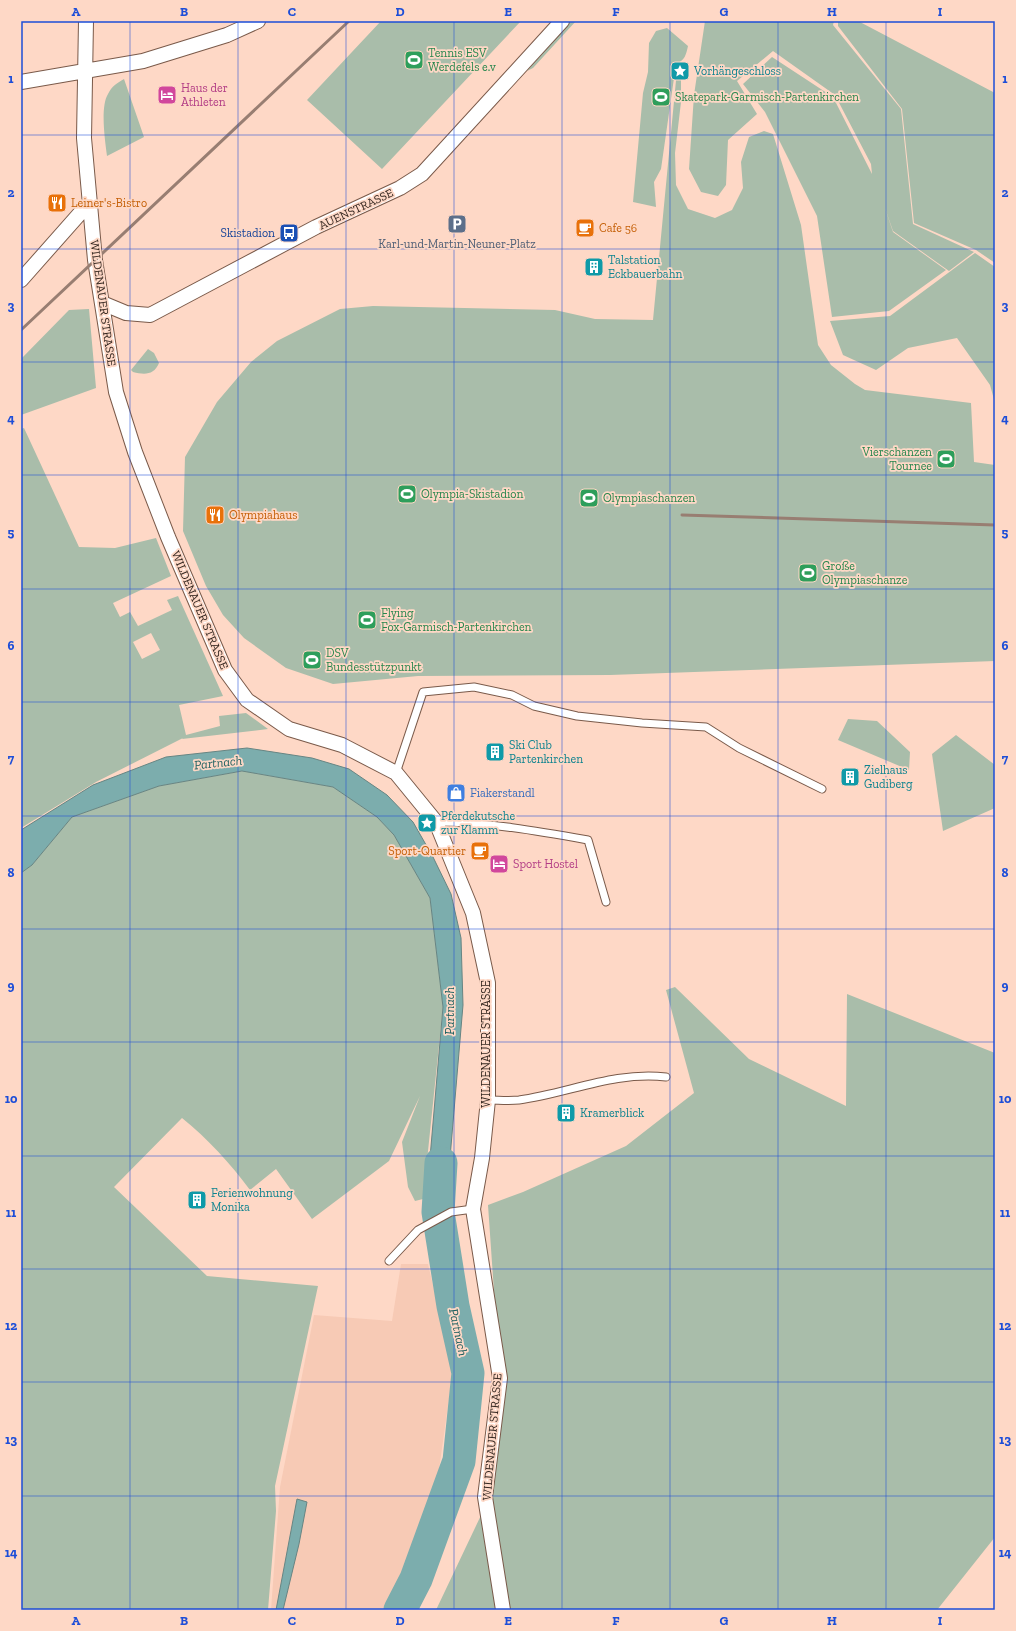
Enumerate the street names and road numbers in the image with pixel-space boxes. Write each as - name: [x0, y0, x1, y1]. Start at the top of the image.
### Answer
- street label: AUENSTRASSE: [316, 186, 396, 232]
- street label: WILDENAUER STRASSE: [87, 239, 119, 367]
- street label: WILDENAUER STRASSE: [169, 549, 231, 671]
- street label: WILDENAUER STRASSE: [479, 980, 493, 1108]
- street label: WILDENAUER STRASSE: [479, 1373, 505, 1501]

